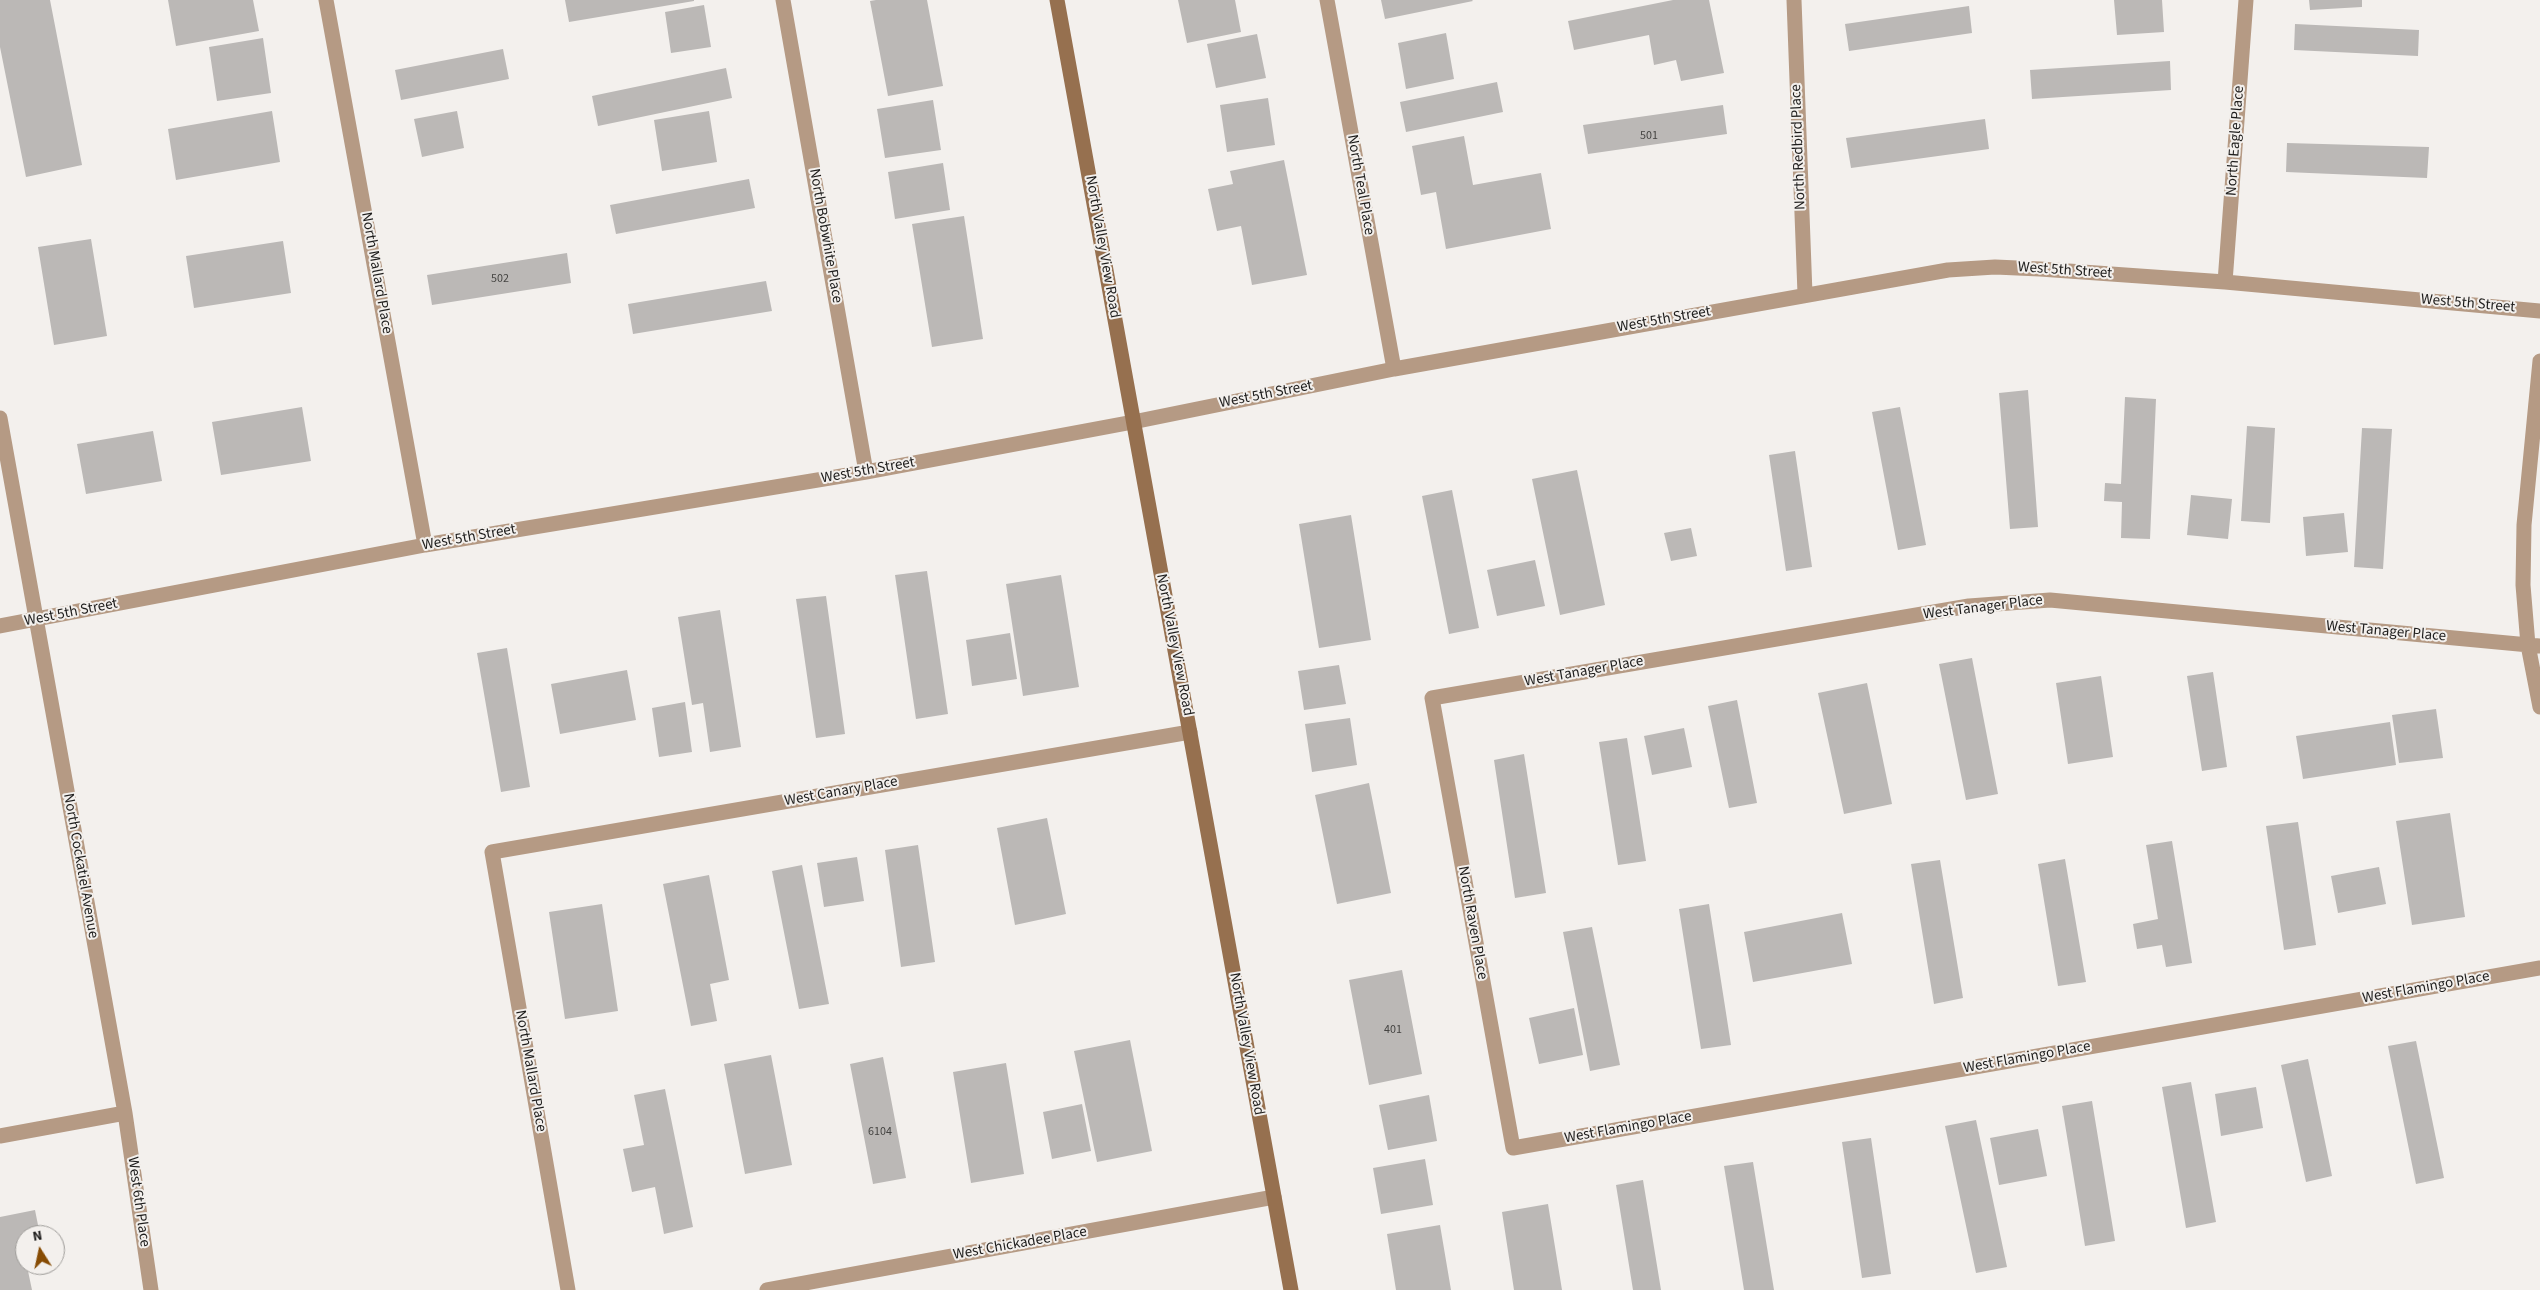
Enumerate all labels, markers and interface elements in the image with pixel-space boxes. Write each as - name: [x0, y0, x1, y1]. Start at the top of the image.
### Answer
- street label: North Redbird Place: [1788, 84, 1810, 210]
- street label: North Eagle Place: [2223, 85, 2249, 197]
- house number: 501: [1640, 129, 1658, 143]
- street label: North Teal Place: [1342, 133, 1378, 237]
- street label: North Bobwhite Place: [804, 167, 846, 305]
- street label: North Valley View Road: [1081, 174, 1123, 320]
- street label: North Mallard Place: [356, 211, 396, 335]
- street label: West 5th Street: [2017, 259, 2113, 283]
- house number: 502: [491, 272, 509, 286]
- street label: West 5th Street: [2420, 291, 2516, 317]
- street label: West 5th Street: [1616, 303, 1712, 337]
- street label: West 5th Street: [1218, 377, 1314, 413]
- street label: West 5th Street: [820, 454, 916, 488]
- street label: West 5th Street: [421, 521, 517, 555]
- street label: North Valley View Road: [1151, 572, 1197, 718]
- street label: West Tanager Place: [1922, 592, 2044, 624]
- street label: West 5th Street: [23, 595, 119, 631]
- street label: West Tanager Place: [2325, 618, 2447, 646]
- street label: West Tanager Place: [1523, 653, 1645, 691]
- street label: West Canary Place: [783, 773, 899, 811]
- street label: North Cockatiel Avenue: [58, 792, 102, 940]
- street label: North Raven Place: [1453, 865, 1491, 981]
- street label: West Flamingo Place: [2361, 968, 2491, 1008]
- street label: North Valley View Road: [1225, 971, 1267, 1117]
- street label: North Mallard Place: [510, 1009, 550, 1133]
- house number: 401: [1384, 1023, 1402, 1037]
- street label: West Flamingo Place: [1962, 1038, 2092, 1078]
- street label: West Flamingo Place: [1563, 1108, 1693, 1148]
- house number: 6104: [868, 1125, 892, 1139]
- street label: West 6th Place: [123, 1156, 153, 1248]
- street label: West Chickadee Place: [952, 1223, 1088, 1265]
- north arrow: [15, 1225, 65, 1275]
- text: N: [31, 1226, 44, 1247]

